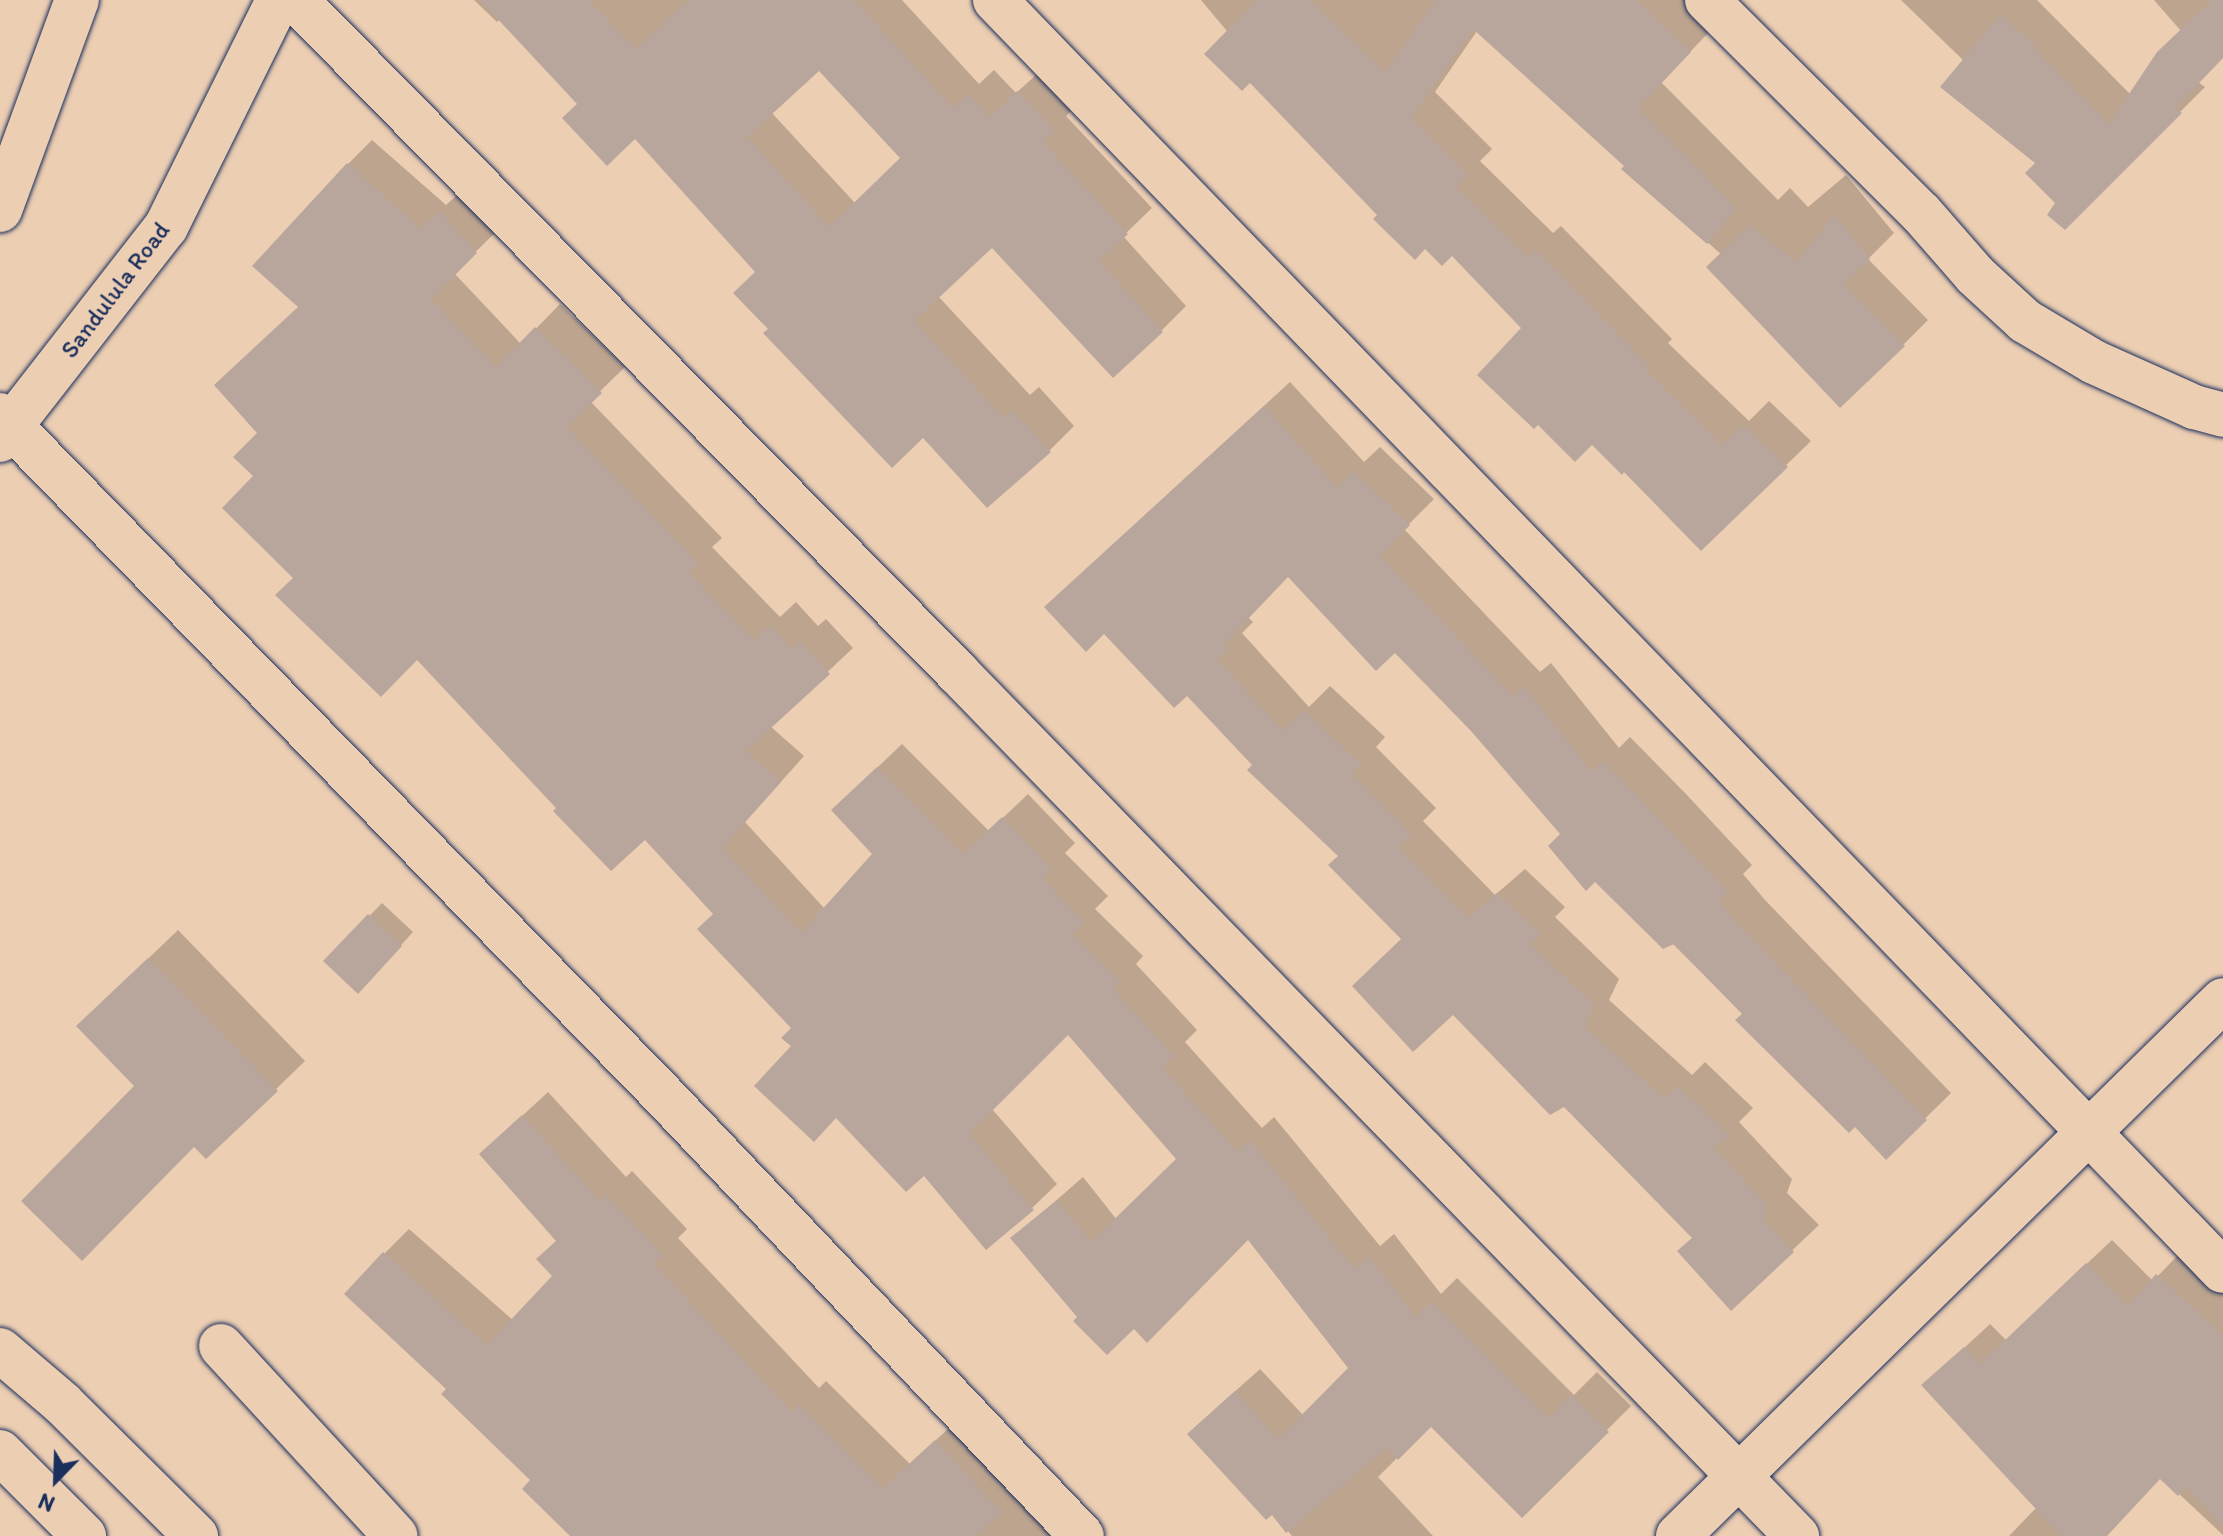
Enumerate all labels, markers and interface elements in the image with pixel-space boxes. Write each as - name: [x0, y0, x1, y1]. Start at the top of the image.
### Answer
- street label: Sandulula Road: [55, 217, 175, 363]
- north arrow: [16, 1440, 96, 1520]
- text: N: [34, 1487, 59, 1518]

